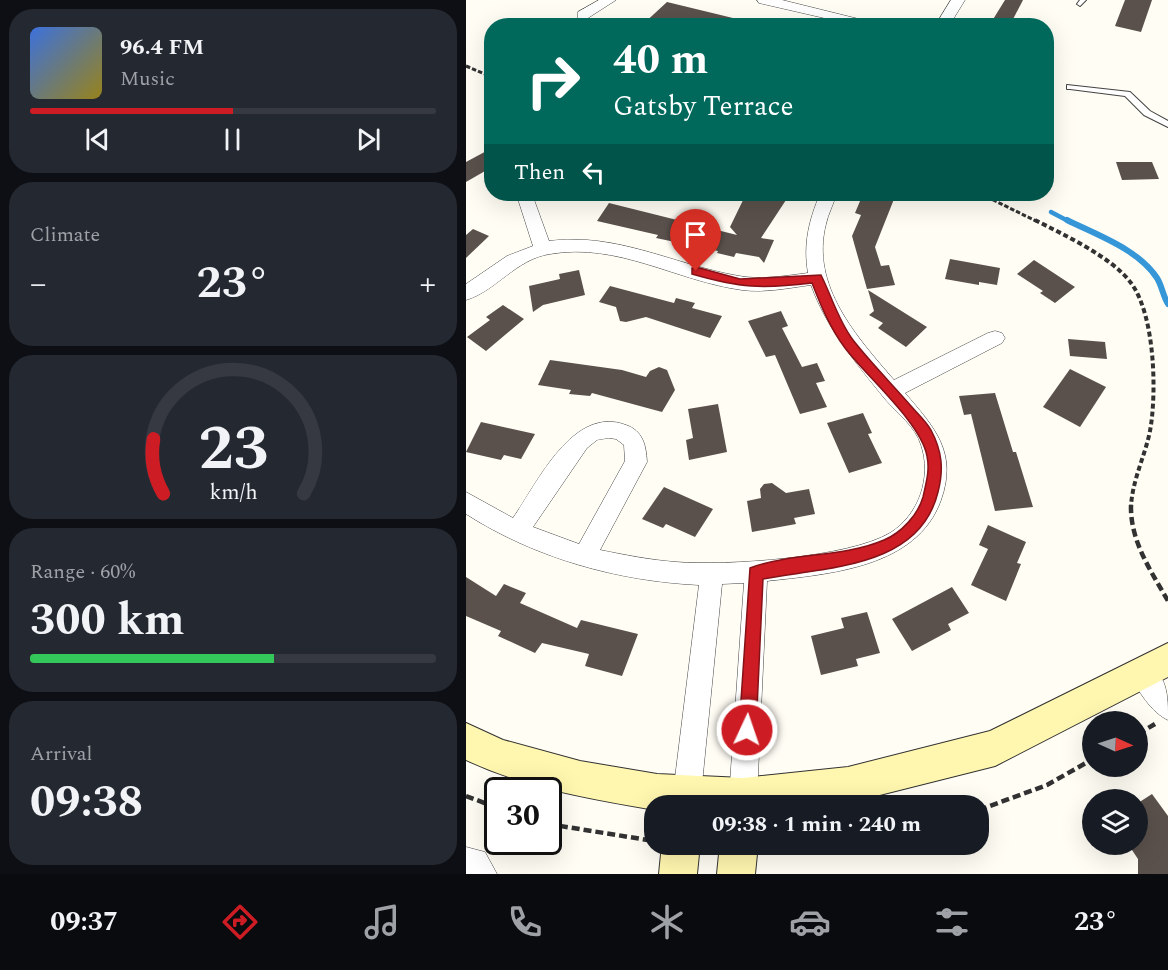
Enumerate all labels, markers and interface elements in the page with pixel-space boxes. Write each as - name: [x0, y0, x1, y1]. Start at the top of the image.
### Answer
- text: 40 m: [613, 29, 708, 92]
- text: 96.4 FM: [120, 31, 204, 64]
- icon: right: [514, 42, 592, 120]
- text: Music: [120, 64, 175, 94]
- text: Gatsby Terrace: [613, 86, 794, 128]
- icon: previous: [81, 123, 114, 156]
- icon: pause: [216, 123, 249, 156]
- icon: next: [352, 123, 385, 156]
- text: Then: [514, 156, 565, 189]
- icon: left: [577, 156, 610, 189]
- pin: [670, 209, 721, 271]
- icon: arrive: [679, 218, 712, 251]
- text: Climate: [30, 220, 100, 250]
- text: 23°: [197, 249, 270, 318]
- text: −: [30, 259, 47, 309]
- text: +: [420, 259, 436, 309]
- text: 23: [198, 402, 268, 497]
- text: km/h: [209, 476, 257, 509]
- text: Range · 60%: [30, 557, 135, 587]
- text: 300 km: [30, 586, 185, 655]
- position arrow: [715, 698, 779, 762]
- north arrow: [1082, 711, 1148, 777]
- map controls: [1082, 711, 1148, 855]
- text: Arrival: [30, 739, 92, 769]
- text: 09:38: [30, 768, 143, 837]
- speed limit sign: 30: [484, 777, 562, 855]
- button: layers: [1082, 789, 1148, 855]
- text: 09:38 · 1 min · 240 m: [712, 808, 921, 841]
- text: 09:37: [50, 901, 118, 943]
- icon: directions: [219, 901, 261, 943]
- icon: music: [361, 901, 403, 943]
- icon: phone: [504, 901, 546, 943]
- icon: climate: [646, 901, 688, 943]
- icon: car: [789, 901, 831, 943]
- icon: filters: [931, 901, 973, 943]
- text: 23°: [1074, 901, 1118, 943]

